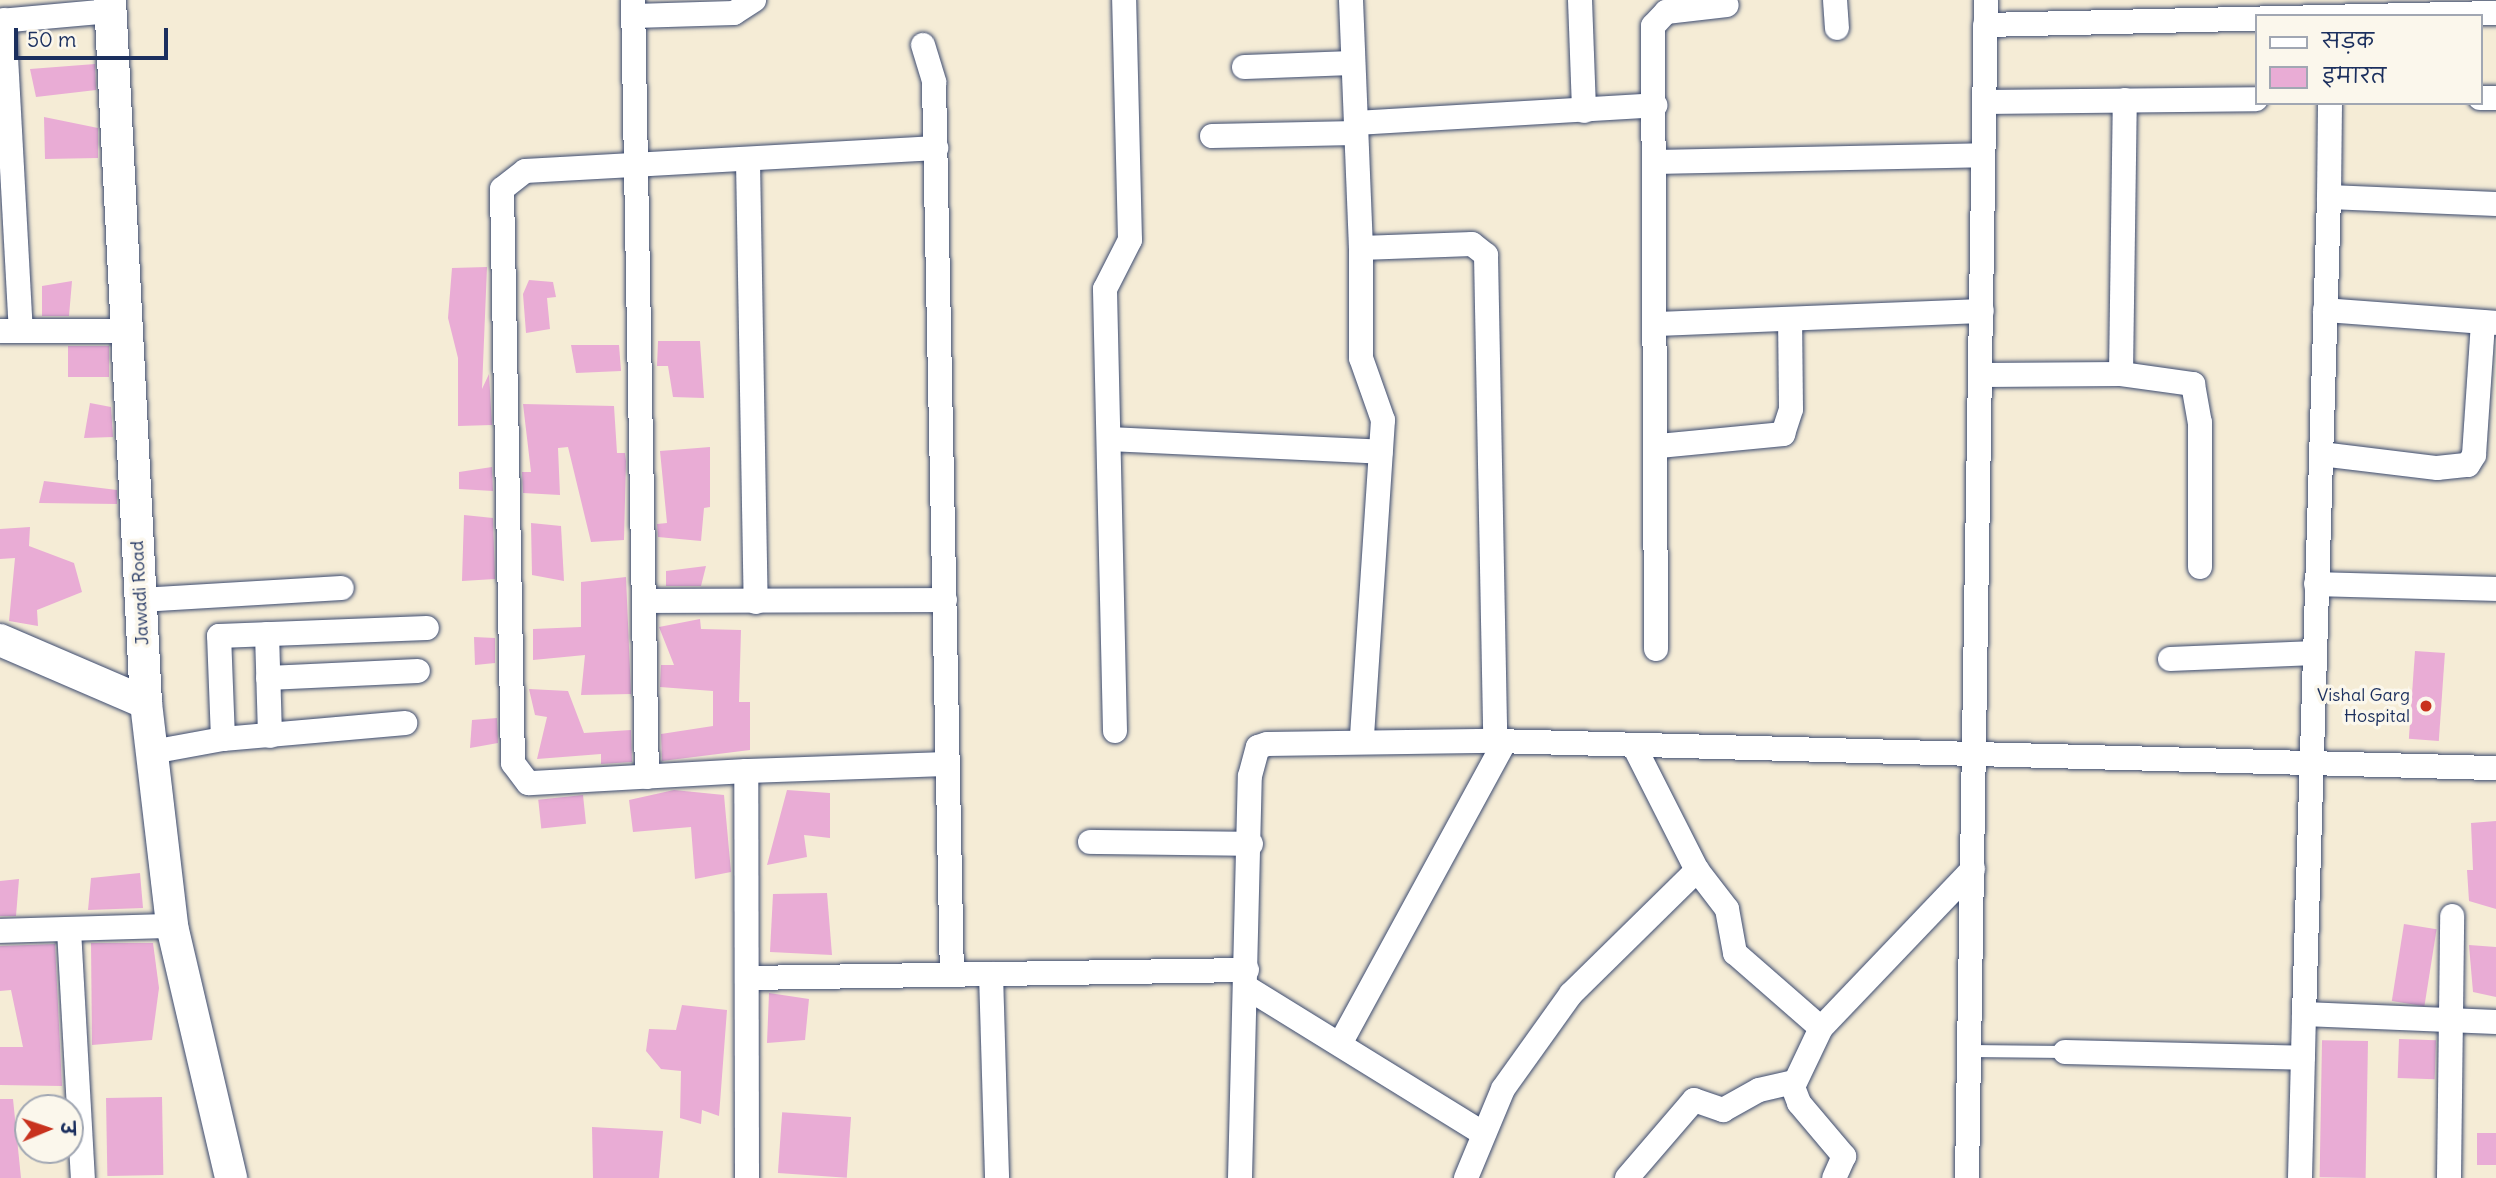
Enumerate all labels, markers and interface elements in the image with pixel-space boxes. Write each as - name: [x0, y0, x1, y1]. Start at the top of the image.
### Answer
- scale bar: [18, 14, 172, 58]
- legend: [2254, 14, 2482, 105]
- text: 50 m: [27, 26, 76, 53]
- text: सड़क: [2322, 27, 2374, 54]
- text: इमारत: [2322, 62, 2386, 89]
- street label: Jawadi Road: [126, 540, 154, 646]
- place label: Vishal Garg Hospital: [2317, 685, 2410, 728]
- marker: Vishal Garg Hospital: [2416, 696, 2436, 716]
- north arrow: [14, 1094, 84, 1164]
- text: उ: [56, 1122, 80, 1135]

